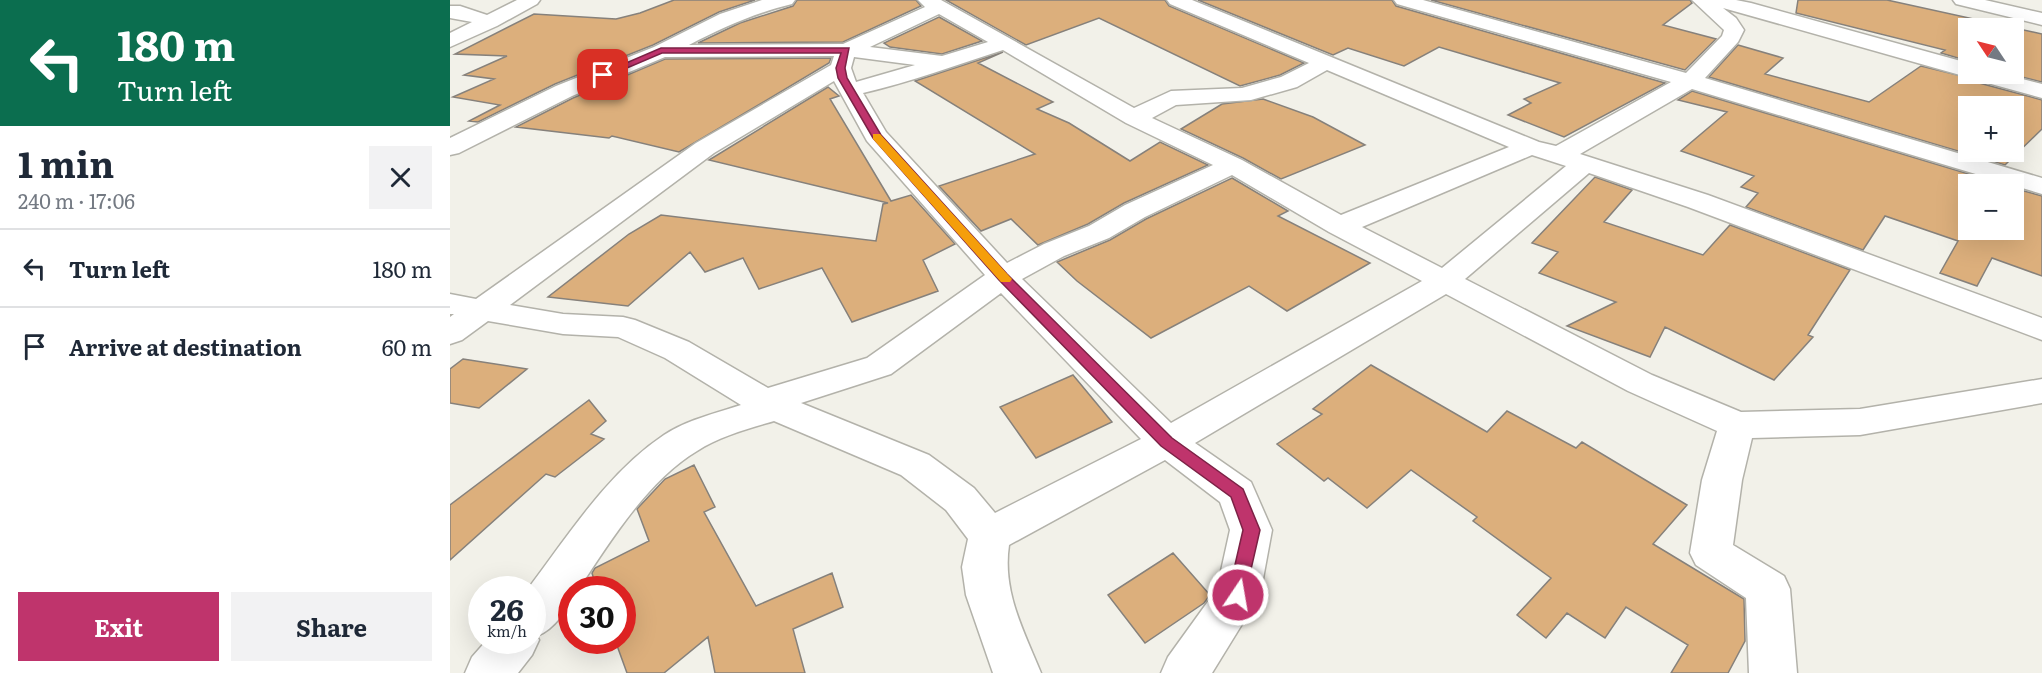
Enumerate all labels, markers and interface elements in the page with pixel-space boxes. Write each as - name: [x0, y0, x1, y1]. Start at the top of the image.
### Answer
- text: 180 m: [117, 12, 235, 74]
- north arrow: [1958, 18, 2024, 84]
- map controls: [1958, 18, 2024, 240]
- icon: left: [18, 24, 96, 102]
- pin: [577, 49, 628, 100]
- icon: arrive: [586, 58, 619, 91]
- text: Turn left: [117, 69, 232, 109]
- button: +: [1958, 96, 2024, 162]
- text: 1 min: [18, 136, 114, 189]
- button: close: [369, 146, 432, 209]
- button: −: [1958, 174, 2024, 240]
- text: 240 m · 17:06: [18, 185, 135, 215]
- icon: left: [18, 252, 51, 285]
- text: Turn left: [69, 252, 170, 285]
- text: 180 m: [372, 252, 432, 285]
- icon: arrive: [18, 330, 51, 363]
- text: Arrive at destination: [69, 330, 302, 363]
- text: 60 m: [382, 330, 432, 363]
- position arrow: [1206, 563, 1270, 627]
- speed limit sign: 30: [558, 576, 636, 654]
- text: 26: [490, 586, 524, 630]
- button: Exit: [18, 592, 219, 661]
- button: Share: [231, 592, 432, 661]
- text: km/h: [487, 619, 527, 642]

